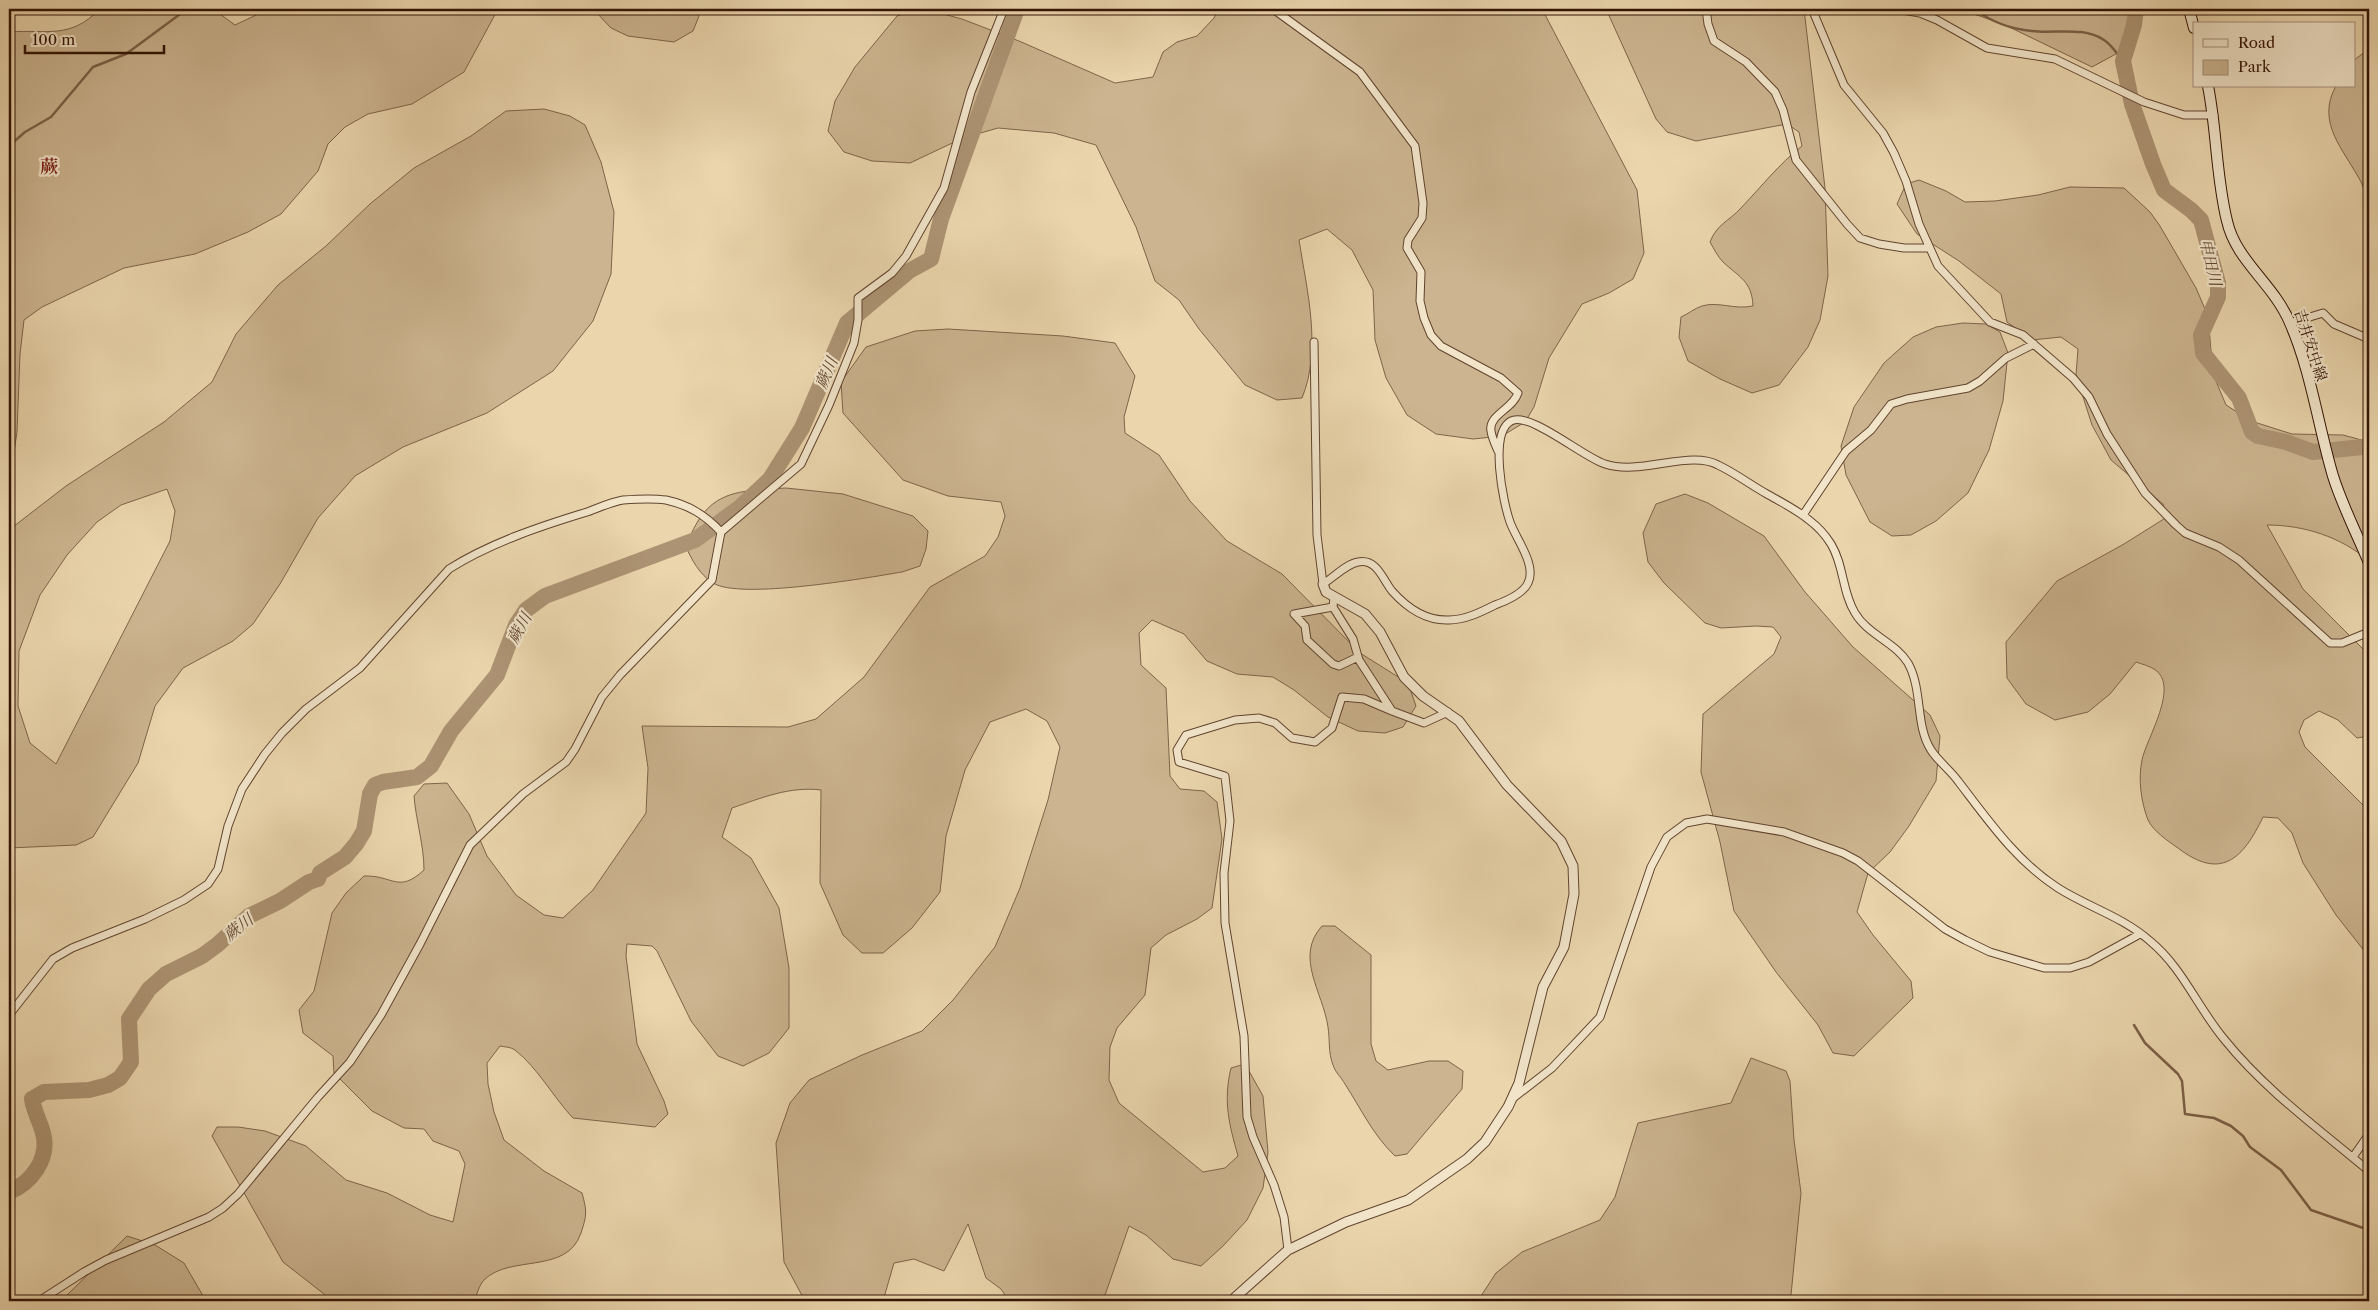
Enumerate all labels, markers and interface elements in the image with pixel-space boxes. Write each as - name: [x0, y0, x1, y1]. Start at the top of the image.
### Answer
- scale bar: [25, 22, 164, 54]
- legend: [2193, 22, 2356, 88]
- text: 100 m: [32, 30, 75, 49]
- text: Road: [2238, 33, 2275, 52]
- text: Park: [2238, 57, 2272, 76]
- district label: 蕨: [40, 156, 58, 178]
- water label: 申田川: [2196, 236, 2227, 290]
- street label: 吉井安中線: [2290, 306, 2332, 384]
- water label: 蕨川: [811, 353, 842, 392]
- water label: 蕨川: [502, 607, 536, 647]
- water label: 蕨川: [219, 908, 258, 945]

